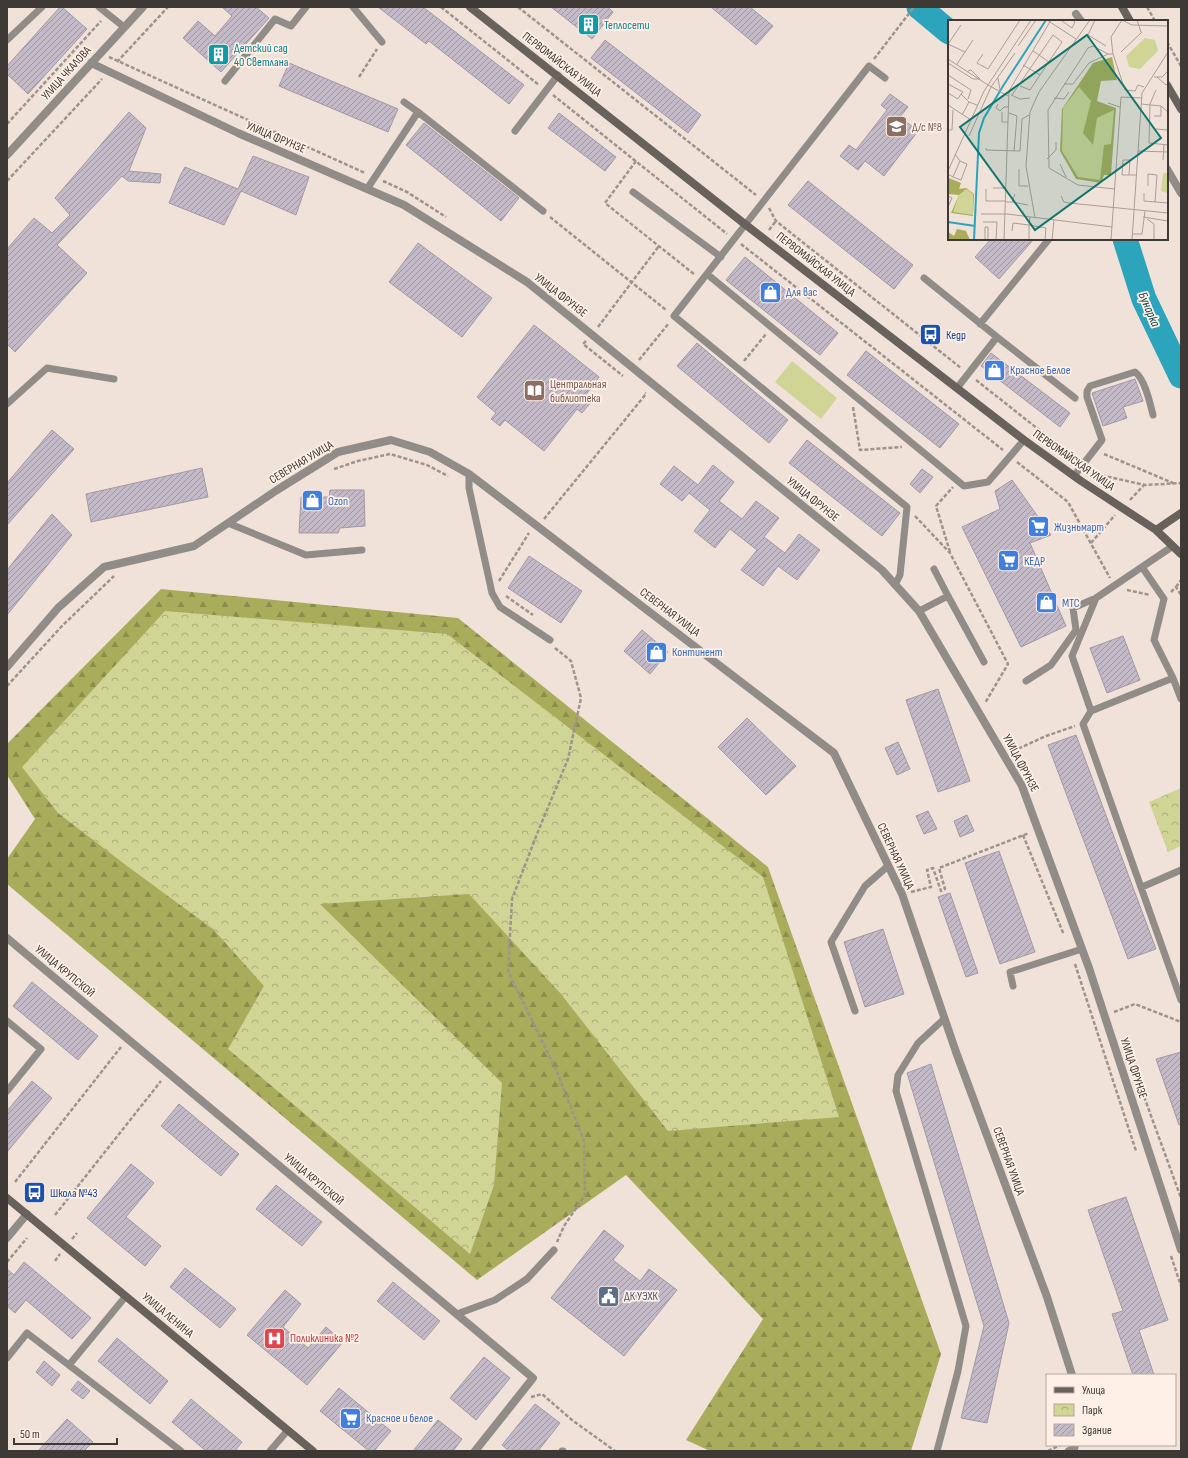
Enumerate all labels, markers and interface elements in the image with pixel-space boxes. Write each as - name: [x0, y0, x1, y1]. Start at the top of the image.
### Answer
- building icon: Теплосети: [575, 12, 601, 38]
- place label: Теплосети: [604, 18, 650, 33]
- inset map: [948, 20, 1168, 240]
- street label: ПЕРВОМАЙСКАЯ УЛИЦА: [519, 29, 605, 101]
- place label: Детский сад 40 Светлана: [234, 41, 289, 70]
- building icon: Детский сад 40 Светлана: [206, 42, 232, 68]
- street label: УЛИЦА ЧКАЛОВА: [38, 43, 95, 103]
- school or university icon: Д/с №8: [884, 114, 910, 140]
- street label: УЛИЦА ФРУНЗЕ: [244, 118, 308, 157]
- place label: Д/с №8: [912, 120, 942, 135]
- street label: ПЕРВОМАЙСКАЯ УЛИЦА: [773, 229, 859, 301]
- street label: УЛИЦА ФРУНЗЕ: [531, 270, 590, 321]
- shop icon: Для вас: [758, 279, 784, 305]
- place label: Для вас: [786, 285, 818, 300]
- water label: Бунарка: [1135, 290, 1164, 330]
- bus stop icon: Кедр: [917, 322, 943, 348]
- place label: Кедр: [946, 328, 966, 343]
- shop icon: Красное Белое: [981, 357, 1007, 383]
- place label: Красное Белое: [1010, 363, 1071, 378]
- place label: Центральная библиотека: [550, 377, 607, 406]
- library icon: Центральная библиотека: [522, 378, 548, 404]
- street label: ПЕРВОМАЙСКАЯ УЛИЦА: [1030, 427, 1118, 495]
- street label: СЕВЕРНАЯ УЛИЦА: [267, 437, 337, 487]
- street label: УЛИЦА ФРУНЗЕ: [783, 474, 842, 525]
- shop icon: Ozon: [299, 488, 325, 514]
- place label: Ozon: [328, 494, 348, 509]
- supermarket icon: Жизньмарт: [1025, 514, 1051, 540]
- place label: Жизньмарт: [1054, 520, 1104, 535]
- supermarket icon: КЕДР: [995, 548, 1021, 574]
- place label: КЕДР: [1024, 554, 1045, 569]
- street label: СЕВЕРНАЯ УЛИЦА: [637, 585, 704, 640]
- shop icon: МТС: [1034, 590, 1060, 616]
- place label: МТС: [1062, 596, 1080, 611]
- shop icon: Континент: [643, 639, 669, 665]
- place label: Континент: [672, 645, 723, 660]
- street label: УЛИЦА ФРУНЗЕ: [999, 732, 1042, 795]
- street label: СЕВЕРНАЯ УЛИЦА: [874, 821, 918, 893]
- street label: УЛИЦА КРУПСКОЙ: [32, 942, 98, 1001]
- street label: УЛИЦА ФРУНЗЕ: [1117, 1036, 1150, 1100]
- street label: СЕВЕРНАЯ УЛИЦА: [989, 1125, 1028, 1198]
- street label: УЛИЦА КРУПСКОЙ: [281, 1150, 347, 1209]
- bus stop icon: Школа №43: [21, 1180, 47, 1206]
- place label: Школа №43: [50, 1186, 98, 1201]
- public building icon: ДК УЭХК: [595, 1283, 621, 1309]
- place label: ДК УЭХК: [624, 1289, 658, 1304]
- street label: УЛИЦА ЛЕНИНА: [139, 1290, 197, 1342]
- hospital icon: Поликлиника №2: [261, 1325, 287, 1351]
- place label: Поликлиника №2: [290, 1331, 359, 1346]
- legend: [1046, 1374, 1176, 1446]
- text: Улица: [1082, 1383, 1106, 1398]
- text: Парк: [1082, 1403, 1103, 1418]
- supermarket icon: Красное и белое: [338, 1405, 364, 1431]
- place label: Красное и белое: [366, 1411, 433, 1426]
- scale bar: [14, 1420, 117, 1446]
- text: Здание: [1082, 1423, 1112, 1438]
- text: 50 m: [20, 1427, 40, 1442]

